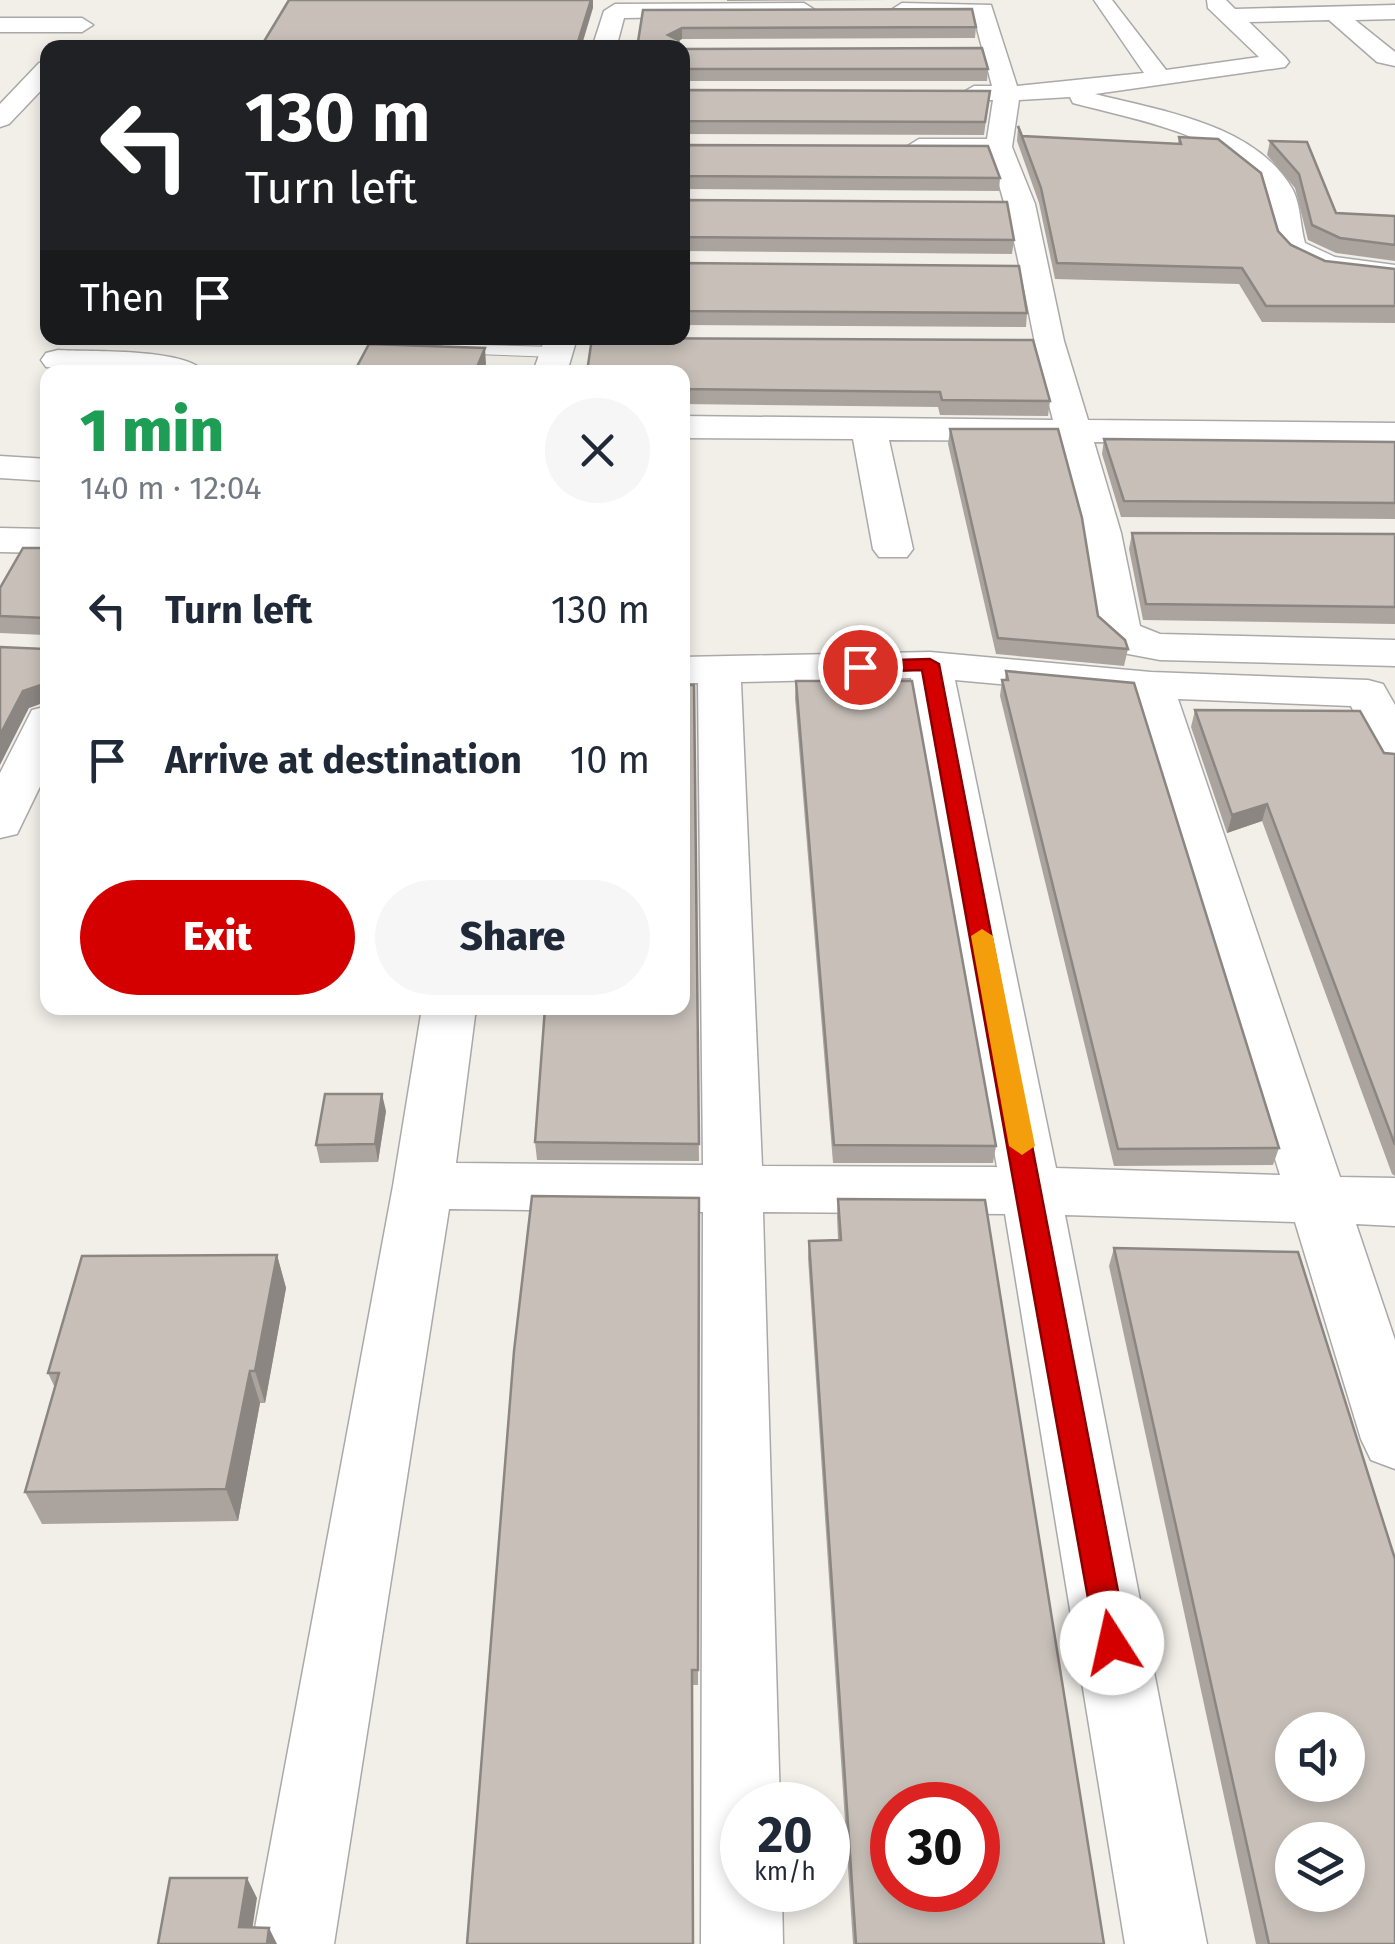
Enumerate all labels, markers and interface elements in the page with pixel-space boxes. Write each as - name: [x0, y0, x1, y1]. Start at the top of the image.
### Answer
- text: 130 m: [245, 76, 431, 160]
- icon: left: [80, 80, 210, 210]
- text: Turn left: [245, 161, 417, 215]
- icon: arrive: [185, 270, 240, 325]
- text: Then: [80, 275, 165, 321]
- text: 1 min: [80, 395, 224, 467]
- button: close: [545, 398, 650, 503]
- text: 140 m · 12:04: [80, 469, 262, 507]
- icon: left: [80, 583, 135, 638]
- text: Turn left: [165, 587, 312, 633]
- text: 130 m: [551, 587, 650, 633]
- pin: [818, 625, 903, 710]
- icon: arrive: [833, 640, 888, 695]
- icon: arrive: [80, 733, 135, 788]
- text: Arrive at destination: [165, 737, 522, 783]
- text: 10 m: [570, 737, 650, 783]
- button: Exit: [80, 880, 355, 995]
- button: Share: [375, 880, 650, 995]
- position arrow: [1060, 1591, 1164, 1695]
- map controls: [1275, 1712, 1365, 1912]
- button: sound: [1275, 1712, 1365, 1802]
- speed limit sign: 30: [870, 1782, 1000, 1912]
- text: 20: [757, 1805, 813, 1865]
- button: layers: [1275, 1822, 1365, 1912]
- text: km/h: [754, 1857, 816, 1887]

